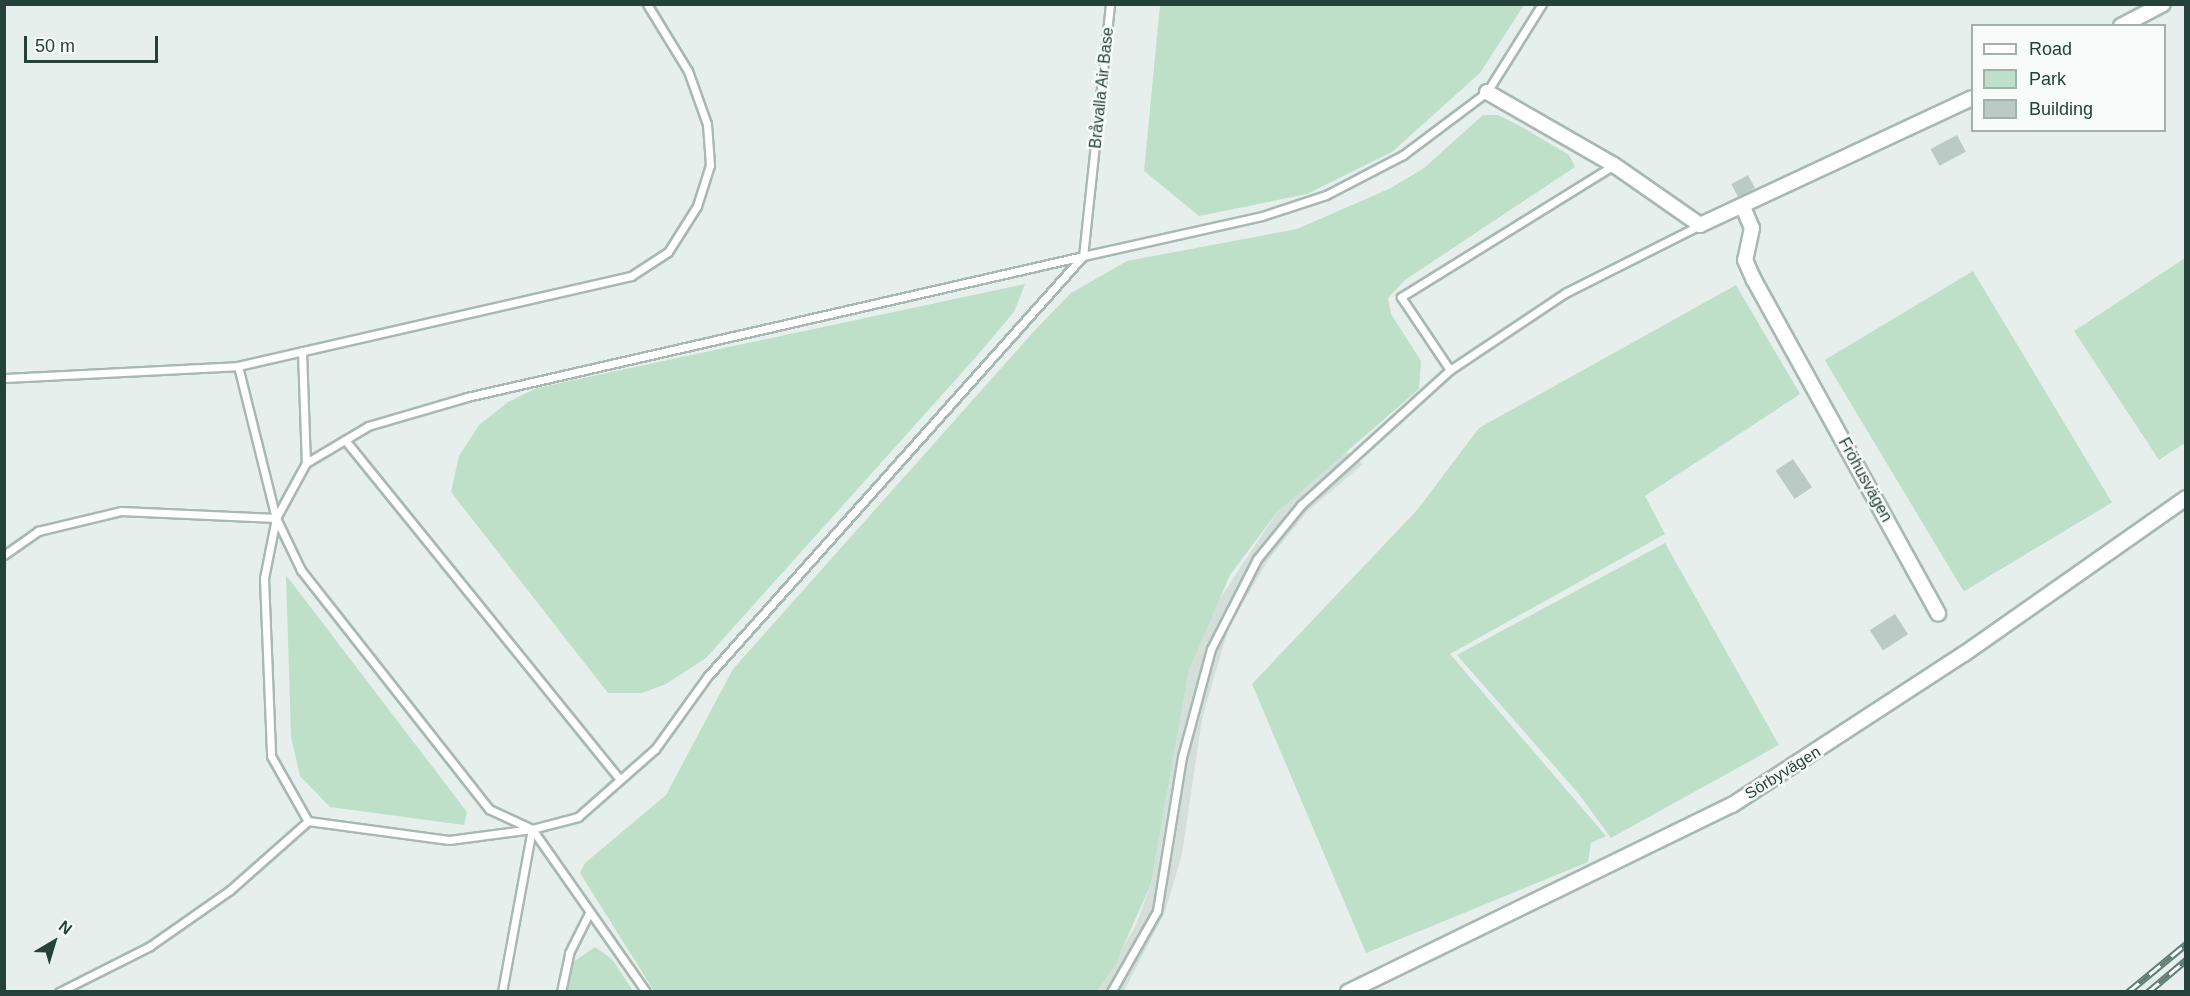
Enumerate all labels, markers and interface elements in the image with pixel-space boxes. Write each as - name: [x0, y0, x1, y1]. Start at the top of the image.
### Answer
- scale bar: [27, 24, 160, 62]
- legend: [1971, 24, 2166, 132]
- street label: Bråvalla Air Base: [1086, 26, 1118, 150]
- text: 50 m: [35, 36, 75, 56]
- text: Road: [2029, 39, 2072, 59]
- text: Park: [2029, 69, 2066, 89]
- text: Building: [2029, 99, 2093, 119]
- street label: Fröhusvägen: [1834, 435, 1896, 525]
- street label: Sörbyvägen: [1742, 742, 1824, 804]
- north arrow: [24, 912, 84, 972]
- text: N: [56, 917, 75, 938]

